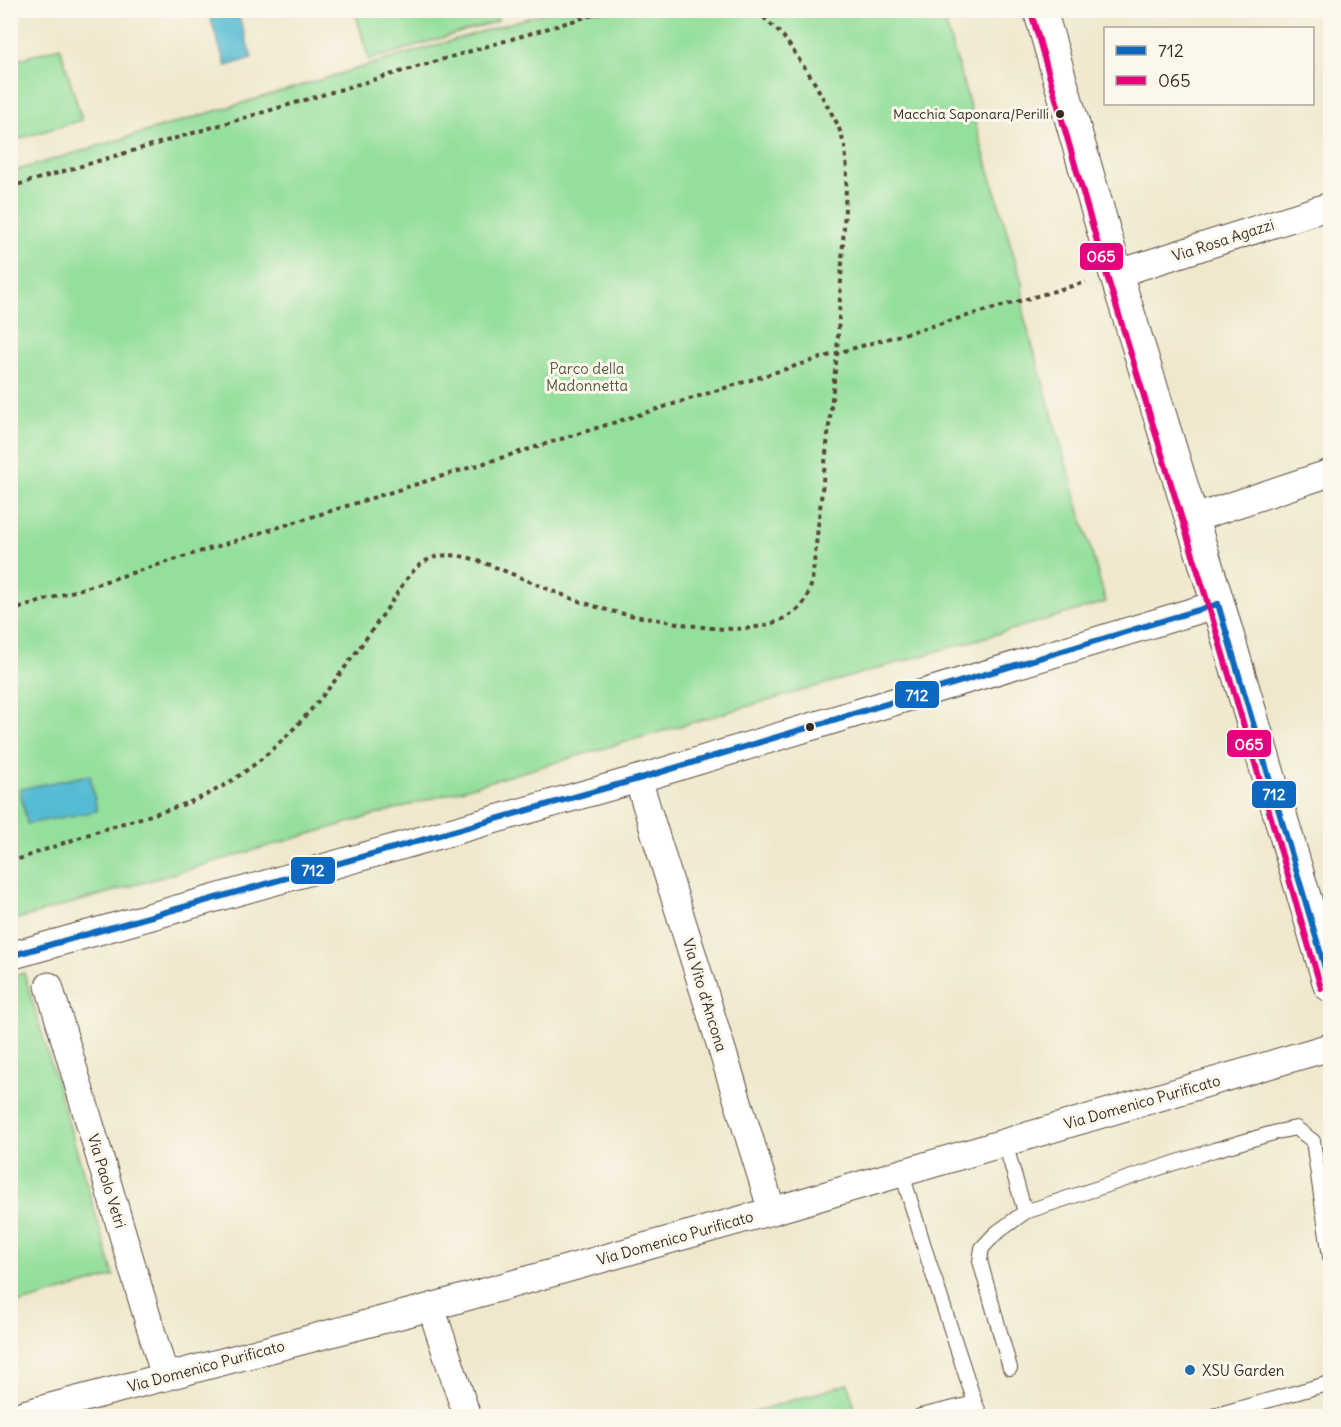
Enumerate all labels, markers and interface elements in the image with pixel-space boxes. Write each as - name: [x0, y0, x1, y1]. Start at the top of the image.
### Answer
- legend: [1104, 27, 1314, 105]
- text: 712: [1158, 39, 1184, 62]
- text: 065: [1158, 69, 1191, 92]
- place label: Macchia Saponara/Perilli: [893, 105, 1049, 123]
- marker: Macchia Saponara/Perilli: [1054, 108, 1066, 120]
- street label: Via Rosa Agazzi: [1170, 215, 1276, 265]
- line badge: 065: [1079, 242, 1124, 271]
- text: 065: [1087, 246, 1115, 266]
- park label: Parco della Madonnetta: [546, 359, 628, 395]
- line badge: 712: [894, 680, 940, 709]
- text: 712: [906, 685, 929, 705]
- unlabelled marker: [804, 721, 816, 733]
- line badge: 065: [1226, 729, 1272, 758]
- text: 065: [1235, 734, 1263, 754]
- line badge: 712: [1251, 780, 1297, 809]
- text: 712: [1263, 784, 1286, 804]
- line badge: 712: [290, 856, 336, 885]
- text: 712: [302, 860, 325, 880]
- street label: Via Vito d'Ancona: [679, 936, 731, 1054]
- street label: Via Domenico Purificato: [1062, 1071, 1222, 1133]
- street label: Via Paolo Vetri: [84, 1132, 130, 1230]
- street label: Via Domenico Purificato: [595, 1207, 755, 1269]
- street label: Via Domenico Purificato: [125, 1336, 287, 1396]
- place label: XSU Garden: [1202, 1361, 1285, 1380]
- marker: XSU Garden: [1183, 1363, 1197, 1377]

